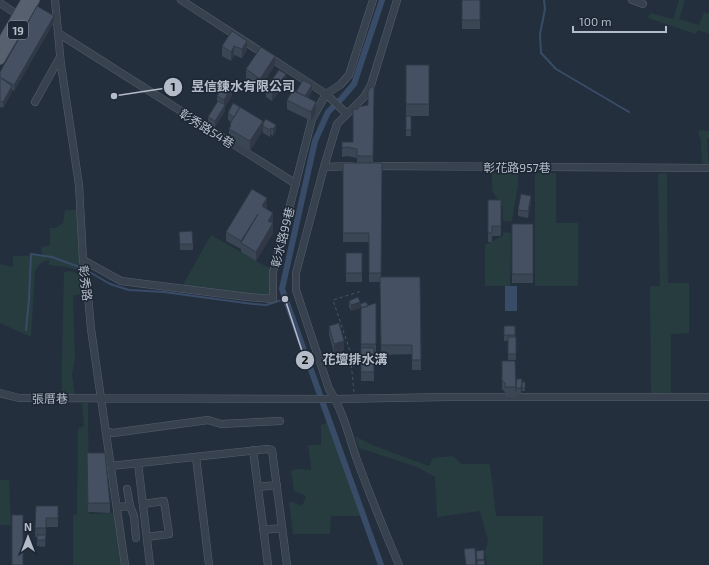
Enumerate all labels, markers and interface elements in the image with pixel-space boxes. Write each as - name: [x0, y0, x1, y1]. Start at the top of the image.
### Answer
- scale bar: [573, 8, 666, 34]
- text: 100 m: [579, 14, 611, 28]
- road number: 19: [8, 21, 28, 39]
- callout: 昱信鍊水有限公司: [163, 74, 303, 99]
- text: 昱信鍊水有限公司: [191, 78, 295, 94]
- text: 1: [170, 79, 176, 93]
- street label: 彰秀路54巷: [177, 106, 237, 150]
- street label: 彰花路957巷: [483, 160, 551, 174]
- street label: 彰水路99巷: [268, 205, 296, 269]
- street label: 彰秀路: [77, 264, 95, 302]
- callout: 花壇排水溝: [295, 347, 396, 372]
- text: 花壇排水溝: [322, 351, 388, 367]
- text: 2: [302, 352, 309, 366]
- street label: 張厝巷: [32, 391, 68, 405]
- north arrow: [8, 517, 48, 557]
- text: N: [24, 520, 32, 533]

